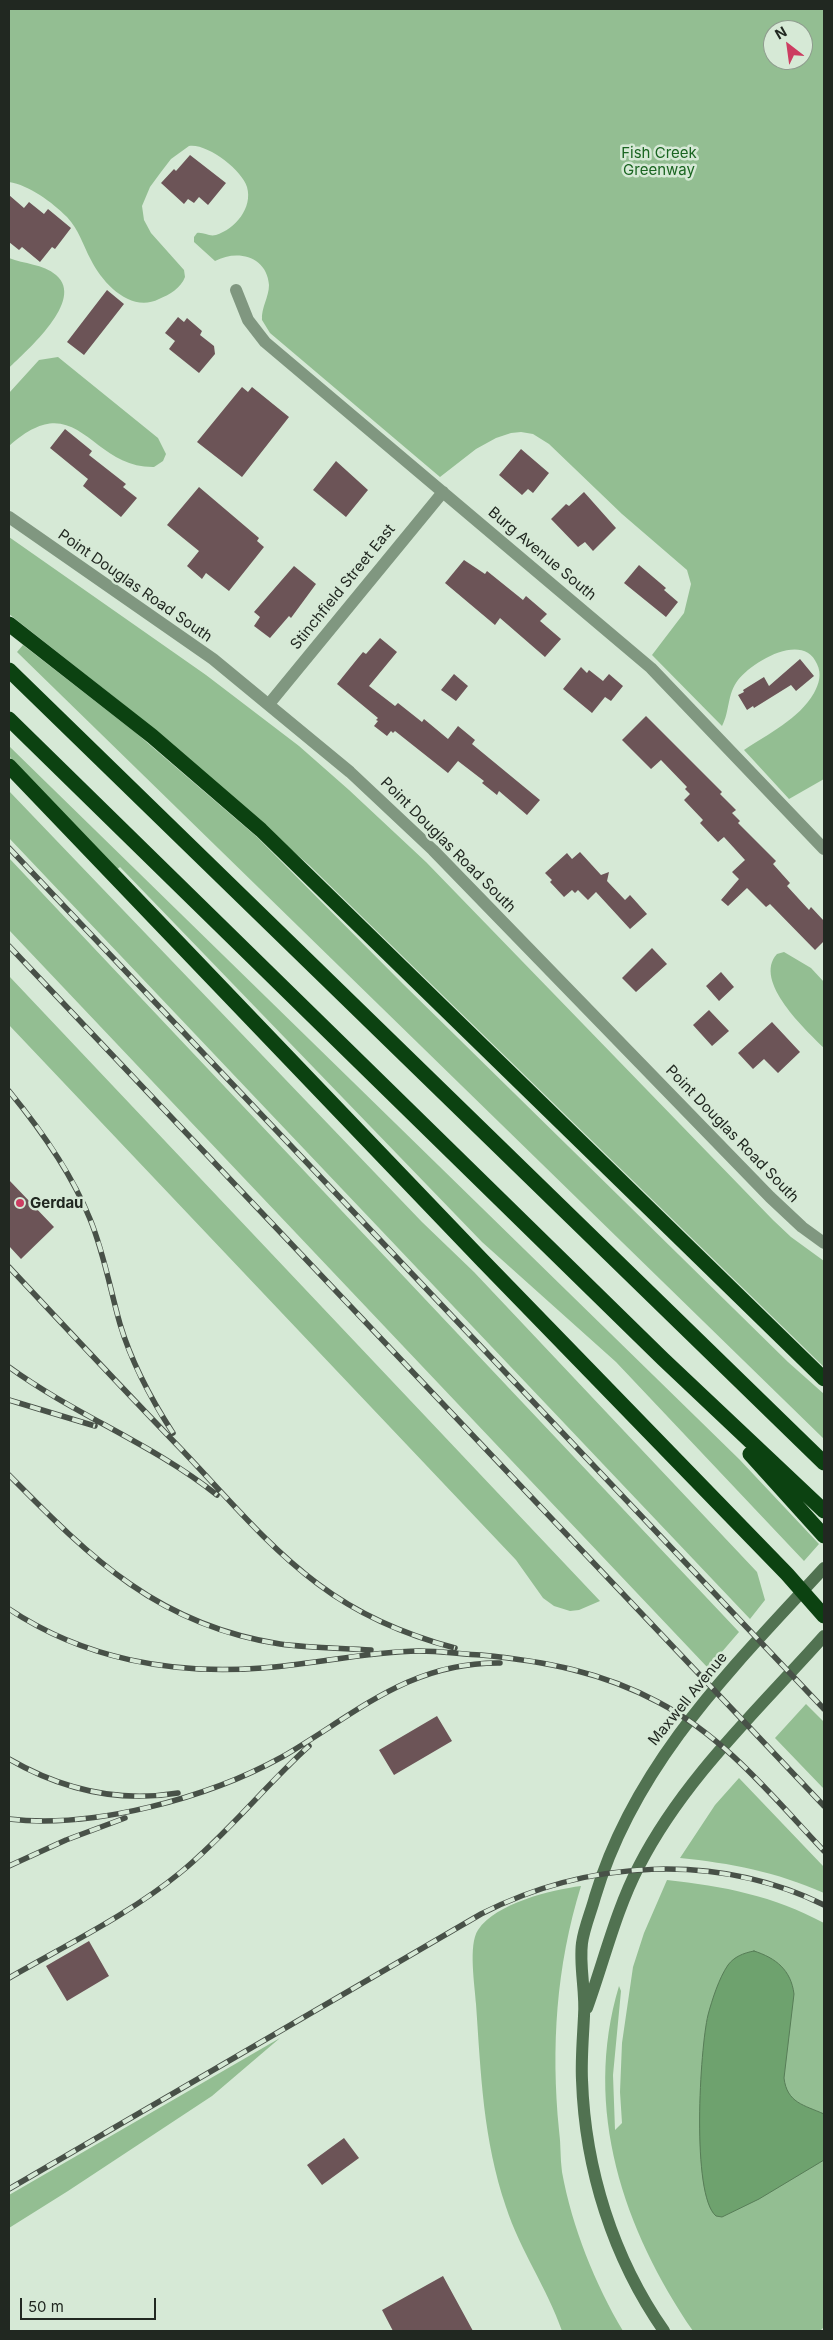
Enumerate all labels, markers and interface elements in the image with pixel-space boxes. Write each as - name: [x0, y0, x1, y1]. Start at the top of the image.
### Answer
- north arrow: [763, 20, 813, 70]
- text: N: [772, 22, 790, 42]
- park label: Fish Creek Greenway: [621, 144, 697, 179]
- street label: Burg Avenue South: [484, 504, 600, 604]
- street label: Stinchfield Street East: [287, 521, 399, 653]
- street label: Point Douglas Road South: [55, 526, 215, 646]
- street label: Point Douglas Road South: [377, 774, 519, 916]
- street label: Point Douglas Road South: [662, 1062, 802, 1206]
- place label: Gerdau: [30, 1194, 83, 1212]
- marker: Gerdau: [14, 1197, 26, 1209]
- street label: Maxwell Avenue: [645, 1649, 731, 1749]
- scale bar: [22, 2288, 159, 2320]
- text: 50 m: [28, 2297, 64, 2316]

